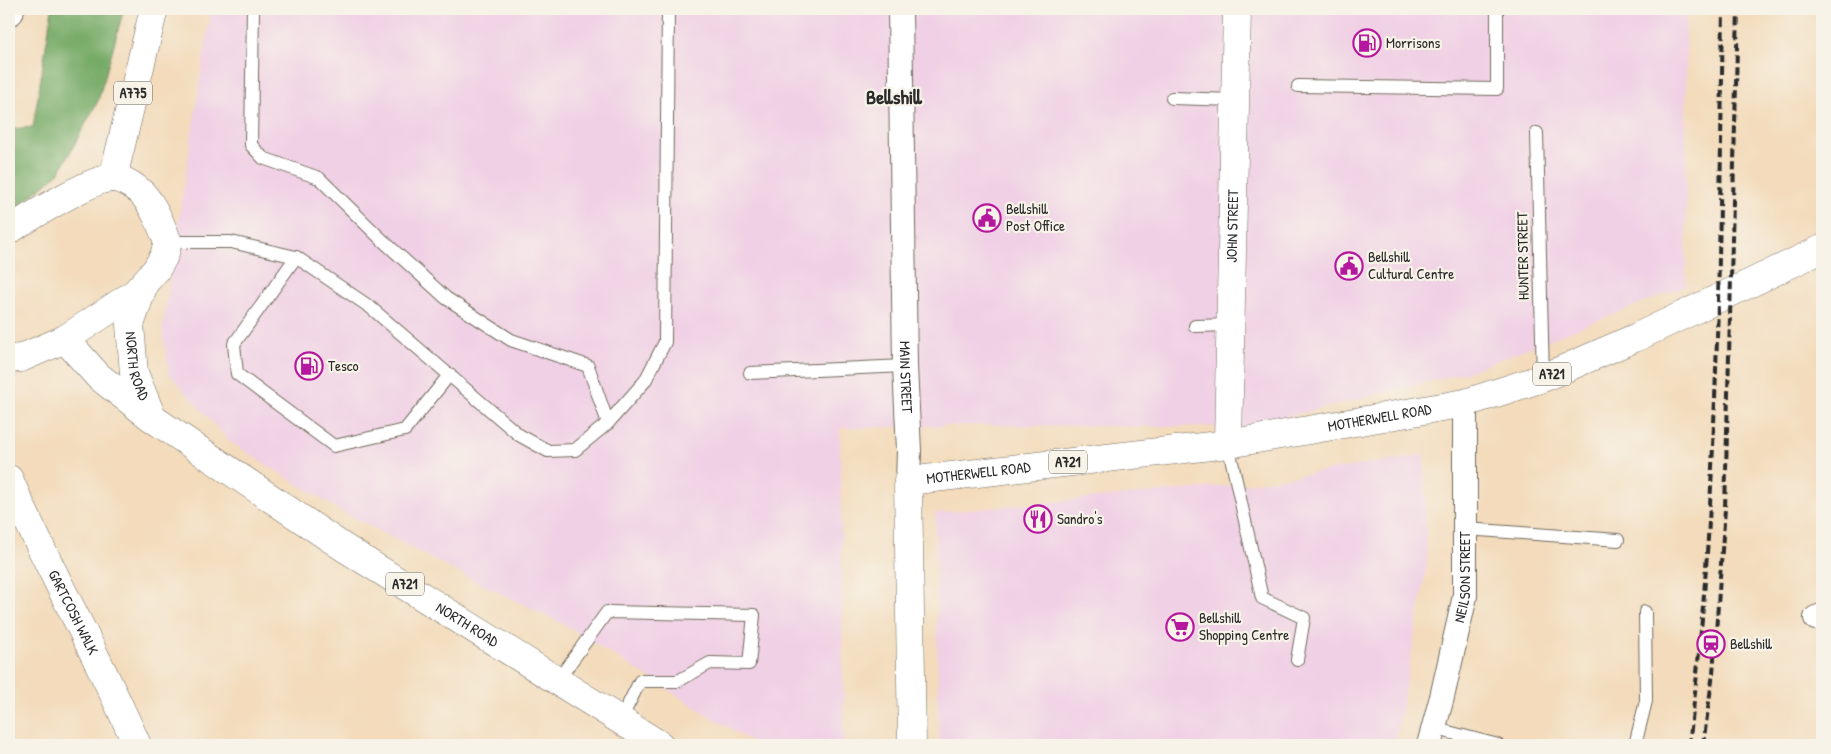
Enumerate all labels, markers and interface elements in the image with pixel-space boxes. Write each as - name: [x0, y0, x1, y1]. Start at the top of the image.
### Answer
- fuel station icon: Morrisons: [1352, 28, 1382, 58]
- place label: Morrisons: [1386, 32, 1440, 53]
- road number: A775: [114, 82, 152, 105]
- district label: Bellshill: [866, 83, 923, 110]
- street label: JOHN STREET: [1221, 188, 1243, 263]
- place label: Bellshill Post Office: [1006, 198, 1065, 236]
- public building icon: Bellshill Post Office: [972, 203, 1002, 233]
- street label: HUNTER STREET: [1511, 211, 1534, 300]
- place label: Bellshill Cultural Centre: [1368, 246, 1454, 284]
- public building icon: Bellshill Cultural Centre: [1334, 251, 1364, 281]
- street label: NORTH ROAD: [121, 331, 155, 404]
- street label: MAIN STREET: [895, 341, 918, 414]
- fuel station icon: Tesco: [294, 351, 324, 381]
- place label: Tesco: [328, 355, 359, 376]
- road number: A721: [1533, 362, 1571, 386]
- street label: MOTHERWELL ROAD: [1326, 398, 1434, 437]
- road number: A721: [1049, 451, 1087, 474]
- street label: MOTHERWELL ROAD: [925, 456, 1033, 489]
- restaurant icon: Sandro's: [1023, 504, 1053, 534]
- place label: Sandro's: [1057, 508, 1103, 529]
- street label: NEILSON STREET: [1448, 531, 1475, 625]
- street label: GARTCOSH WALK: [43, 566, 104, 658]
- road number: A721: [386, 572, 424, 596]
- street label: NORTH ROAD: [432, 597, 504, 652]
- place label: Bellshill Shopping Centre: [1199, 607, 1289, 645]
- supermarket icon: Bellshill Shopping Centre: [1165, 612, 1195, 642]
- station icon: Bellshill: [1696, 629, 1726, 659]
- place label: Bellshill: [1730, 633, 1772, 654]

